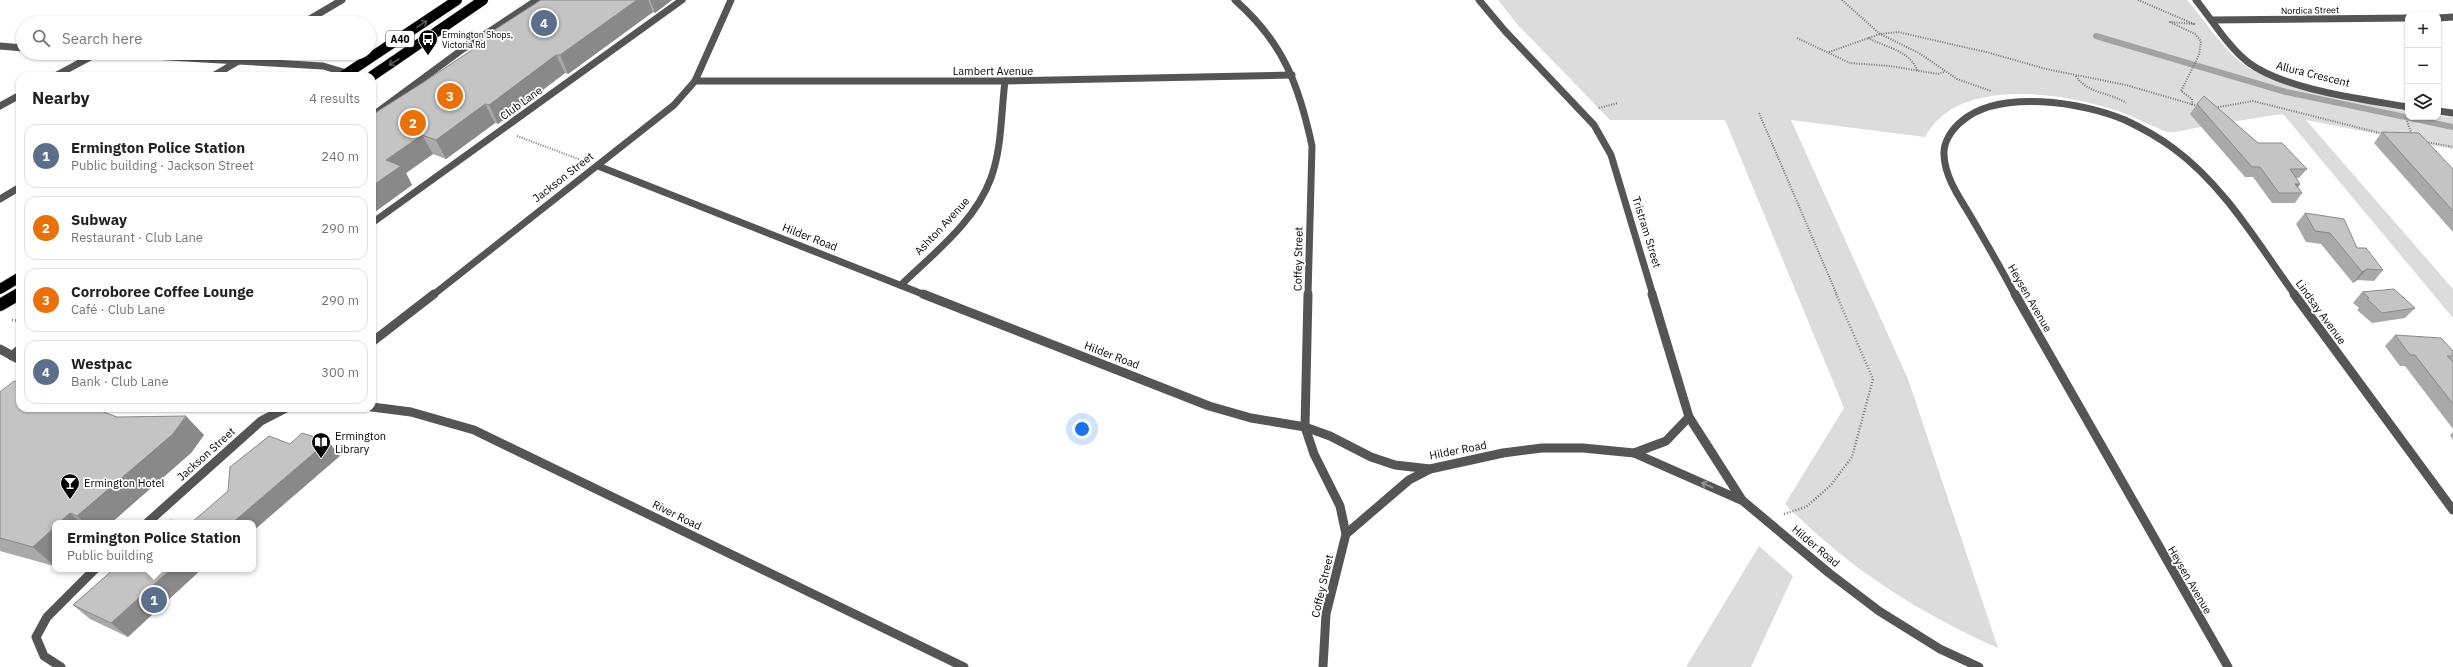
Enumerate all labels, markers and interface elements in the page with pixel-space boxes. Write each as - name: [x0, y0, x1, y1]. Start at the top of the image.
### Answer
- street label: Nordica Street: [2281, 4, 2339, 16]
- pin: 4: [531, 8, 557, 38]
- map controls: [2405, 12, 2441, 120]
- button: +: [2405, 12, 2441, 48]
- search box: [16, 16, 376, 60]
- one-way arrow: [416, 20, 427, 28]
- icon: search: [30, 27, 52, 49]
- bus stop icon: Ermington Shops, Victoria Rd: [417, 28, 439, 56]
- text: Search here: [62, 29, 142, 48]
- place label: Ermington Shops, Victoria Rd: [442, 29, 513, 50]
- road number: A40: [386, 31, 414, 47]
- button: −: [2405, 48, 2441, 84]
- one-way arrow: [389, 58, 400, 66]
- street label: Allura Crescent: [2275, 58, 2351, 90]
- street label: Lambert Avenue: [953, 64, 1033, 78]
- pin: 3: [437, 81, 463, 111]
- street label: Club Lane: [497, 83, 545, 123]
- button: layers: [2405, 84, 2441, 120]
- text: Nearby: [32, 87, 90, 109]
- text: 4 results: [309, 90, 360, 107]
- pin: 2: [400, 108, 426, 138]
- text: Ermington Police Station: [71, 138, 245, 157]
- text: 1: [42, 148, 50, 165]
- text: 240 m: [321, 148, 359, 165]
- street label: Jackson Street: [530, 149, 596, 205]
- text: Public building · Jackson Street: [71, 157, 254, 174]
- street label: Ashton Avenue: [912, 194, 972, 258]
- street label: Tristram Street: [1629, 195, 1665, 270]
- text: Subway: [71, 210, 127, 229]
- text: 2: [42, 220, 50, 237]
- text: 290 m: [321, 220, 359, 237]
- street label: Hilder Road: [780, 220, 840, 254]
- street label: Coffey Street: [1290, 227, 1306, 291]
- text: Restaurant · Club Lane: [71, 229, 203, 246]
- street label: Heysen Avenue: [2005, 262, 2055, 334]
- street label: Lindsay Avenue: [2293, 277, 2349, 347]
- text: Corroboree Coffee Lounge: [71, 282, 254, 301]
- text: 3: [42, 292, 50, 309]
- text: 290 m: [321, 292, 359, 309]
- text: Café · Club Lane: [71, 301, 165, 318]
- street label: Hilder Road: [1082, 338, 1142, 372]
- text: Westpac: [71, 354, 132, 373]
- text: 4: [42, 364, 50, 381]
- text: 300 m: [321, 364, 359, 381]
- text: Bank · Club Lane: [71, 373, 169, 390]
- your location: [1072, 419, 1092, 439]
- street label: Jackson Street: [174, 424, 238, 484]
- place label: Ermington Library: [335, 429, 386, 456]
- library icon: Ermington Library: [310, 431, 332, 459]
- street label: Hilder Road: [1428, 438, 1488, 462]
- bar icon: Ermington Hotel: [59, 472, 81, 500]
- place label: Ermington Hotel: [84, 476, 164, 490]
- one-way arrow: [1702, 481, 1714, 488]
- street label: River Road: [650, 497, 704, 533]
- popup: [52, 520, 256, 572]
- street label: Hilder Road: [1789, 522, 1843, 570]
- text: Ermington Police Station: [67, 528, 241, 547]
- street label: Heysen Avenue: [2165, 544, 2215, 616]
- text: Public building: [67, 547, 153, 564]
- street label: Coffey Street: [1308, 553, 1336, 619]
- pin: 1: [141, 585, 167, 615]

